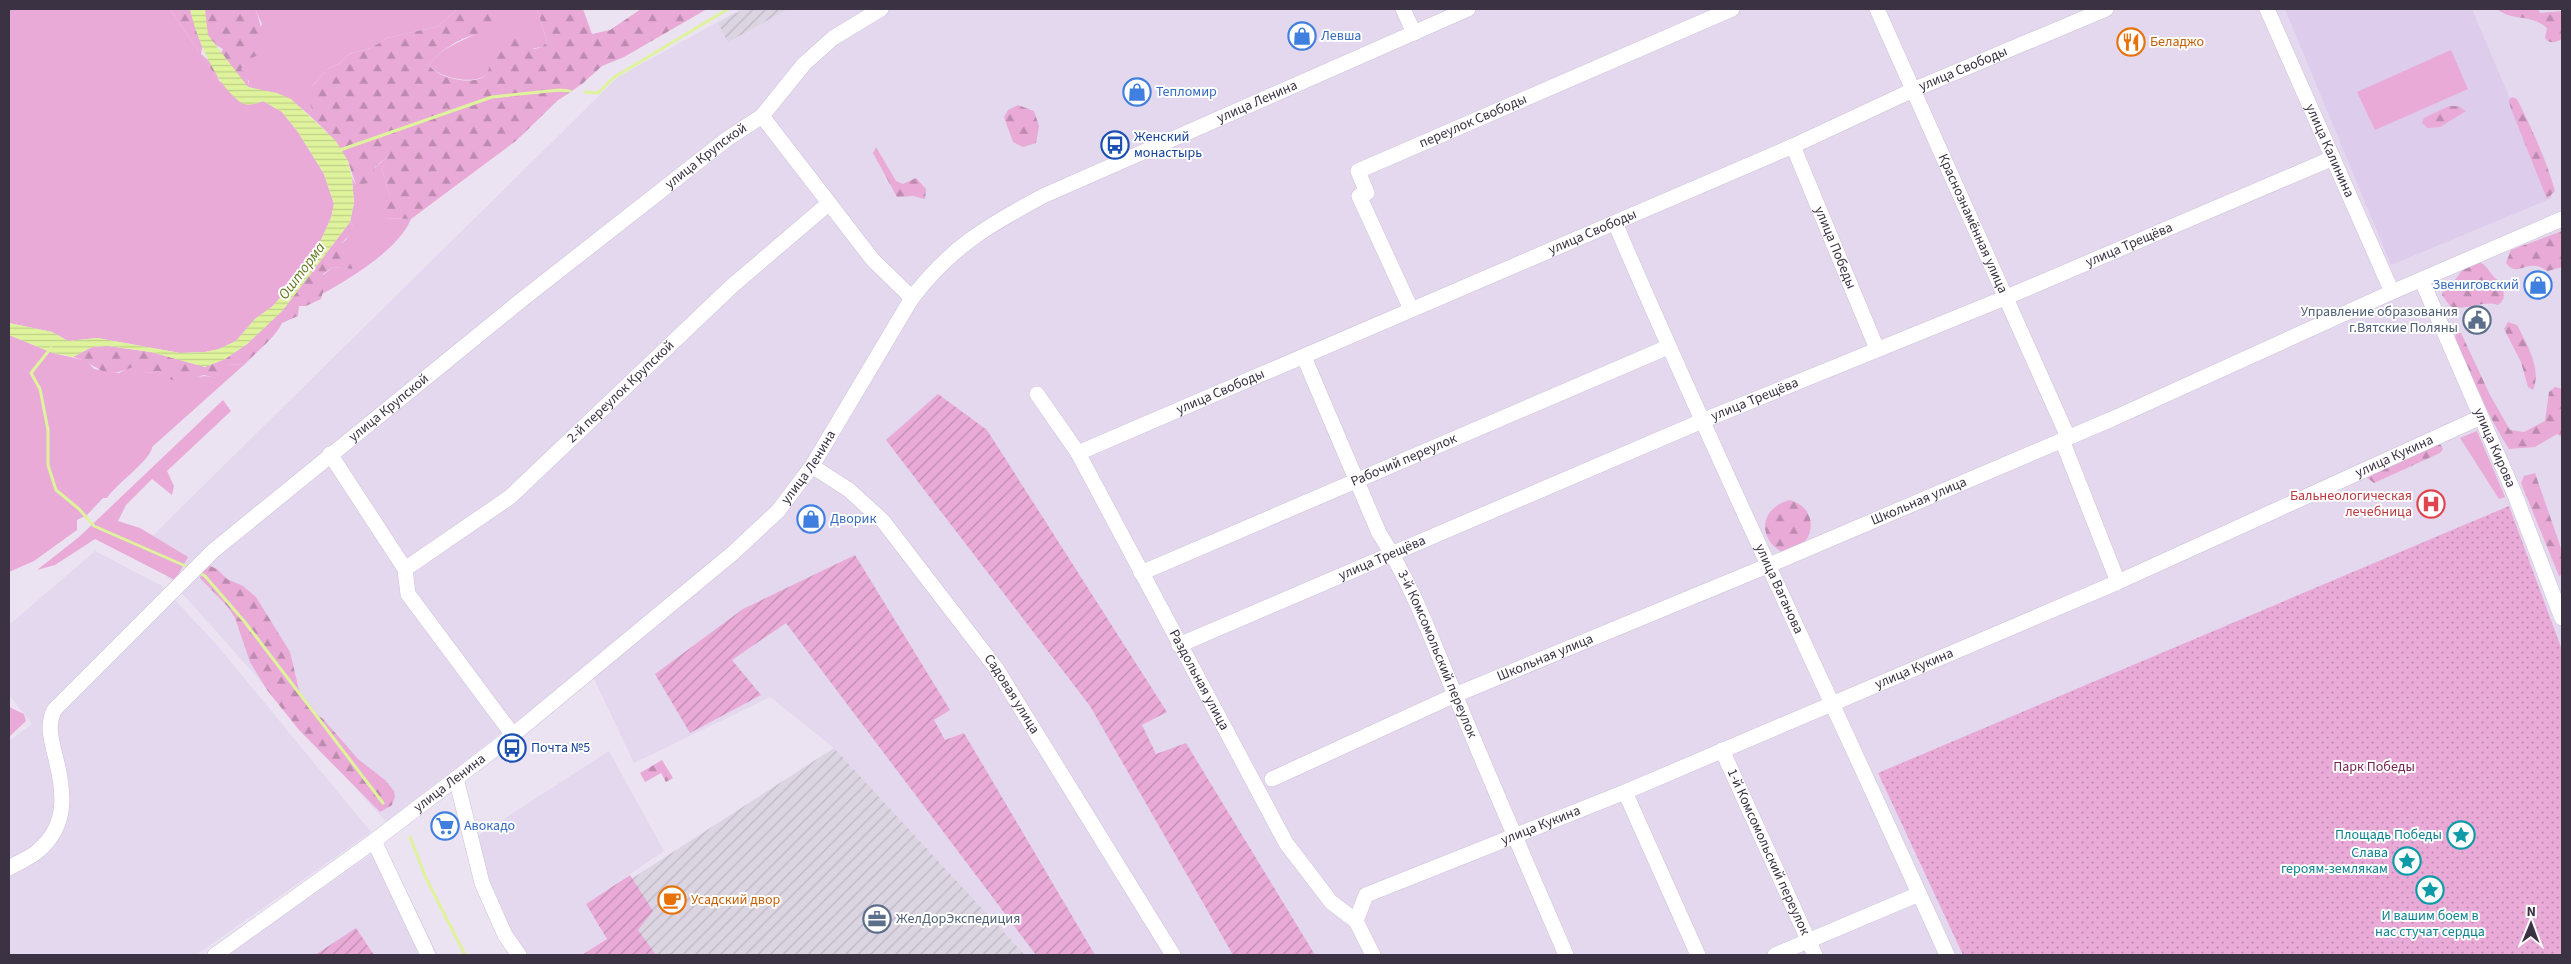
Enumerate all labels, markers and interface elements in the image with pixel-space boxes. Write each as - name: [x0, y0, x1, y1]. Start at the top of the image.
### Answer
- shop icon: Левша: [1287, 21, 1317, 51]
- place label: Левша: [1321, 26, 1361, 46]
- restaurant icon: Беладжо: [2116, 27, 2146, 57]
- place label: Беладжо: [2150, 32, 2204, 52]
- street label: улица Свободы: [1916, 41, 2011, 96]
- street label: улица Ленина: [1214, 75, 1301, 128]
- shop icon: Тепломир: [1122, 77, 1152, 107]
- place label: Тепломир: [1156, 82, 1217, 102]
- street label: переулок Свободы: [1416, 89, 1530, 153]
- street label: улица Калинина: [2300, 101, 2359, 201]
- street label: улица Крупской: [661, 119, 751, 194]
- place label: Женский монастырь: [1134, 127, 1202, 163]
- bus stop icon: Женский монастырь: [1100, 130, 1130, 160]
- street label: Краснознамённая улица: [1933, 151, 2013, 297]
- street label: улица Победы: [1809, 203, 1861, 292]
- street label: улица Свободы: [1545, 204, 1640, 260]
- street label: улица Трещёва: [2082, 217, 2176, 272]
- water label: Ошторма: [273, 238, 331, 304]
- shop icon: Звениговский: [2523, 270, 2553, 300]
- place label: Звениговский: [2432, 275, 2519, 295]
- place label: Управление образования г.Вятские Поляны: [2301, 302, 2458, 338]
- public building icon: Управление образования г.Вятские Поляны: [2462, 305, 2492, 335]
- street label: 2-й переулок Крупской: [562, 336, 679, 448]
- street label: улица Свободы: [1173, 364, 1268, 420]
- street label: улица Крупской: [344, 369, 433, 447]
- street label: улица Трещёва: [1708, 373, 1802, 426]
- street label: улица Кирова: [2468, 405, 2521, 491]
- street label: улица Ленина: [776, 426, 841, 509]
- street label: Рабочий переулок: [1348, 429, 1460, 492]
- street label: улица Кукина: [2352, 430, 2437, 483]
- street label: Школьная улица: [1868, 472, 1970, 531]
- place label: Бальнеологическая лечебница: [2290, 486, 2412, 522]
- hospital icon: Бальнеологическая лечебница: [2416, 489, 2446, 519]
- shop icon: Дворик: [796, 504, 826, 534]
- place label: Дворик: [830, 509, 876, 529]
- street label: улица Трещёва: [1335, 531, 1429, 585]
- street label: улица Ваганова: [1750, 541, 1808, 637]
- street label: 3-й Комсомольский переулок: [1392, 567, 1482, 741]
- street label: Раздольная улица: [1164, 626, 1234, 734]
- street label: Школьная улица: [1494, 629, 1596, 687]
- street label: улица Кукина: [1872, 643, 1957, 694]
- street label: Садовая улица: [979, 650, 1044, 738]
- bus stop icon: Почта №5: [497, 733, 527, 763]
- place label: Почта №5: [531, 738, 590, 758]
- street label: улица Ленина: [410, 749, 490, 817]
- park label: Парк Победы: [2333, 757, 2415, 777]
- street label: 1-й Комсомольский переулок: [1722, 765, 1815, 939]
- street label: улица Кукина: [1498, 801, 1583, 850]
- supermarket icon: Авокадо: [430, 811, 460, 841]
- place label: Авокадо: [464, 816, 515, 836]
- place icon: Площадь Победы: [2446, 820, 2476, 850]
- place label: Площадь Победы: [2335, 825, 2442, 845]
- place label: Слава героям-землякам: [2281, 843, 2388, 879]
- place icon: Слава героям-землякам: [2392, 846, 2422, 876]
- place icon: И вашим боем в нас стучат сердца: [2415, 875, 2445, 905]
- cafe icon: Усадский двор: [657, 885, 687, 915]
- place label: Усадский двор: [691, 890, 780, 910]
- north arrow: [2506, 899, 2556, 949]
- text: N: [2526, 902, 2536, 922]
- office icon: ЖелДорЭкспедиция: [862, 904, 892, 934]
- place label: И вашим боем в нас стучат сердца: [2375, 906, 2485, 942]
- place label: ЖелДорЭкспедиция: [896, 909, 1020, 929]

